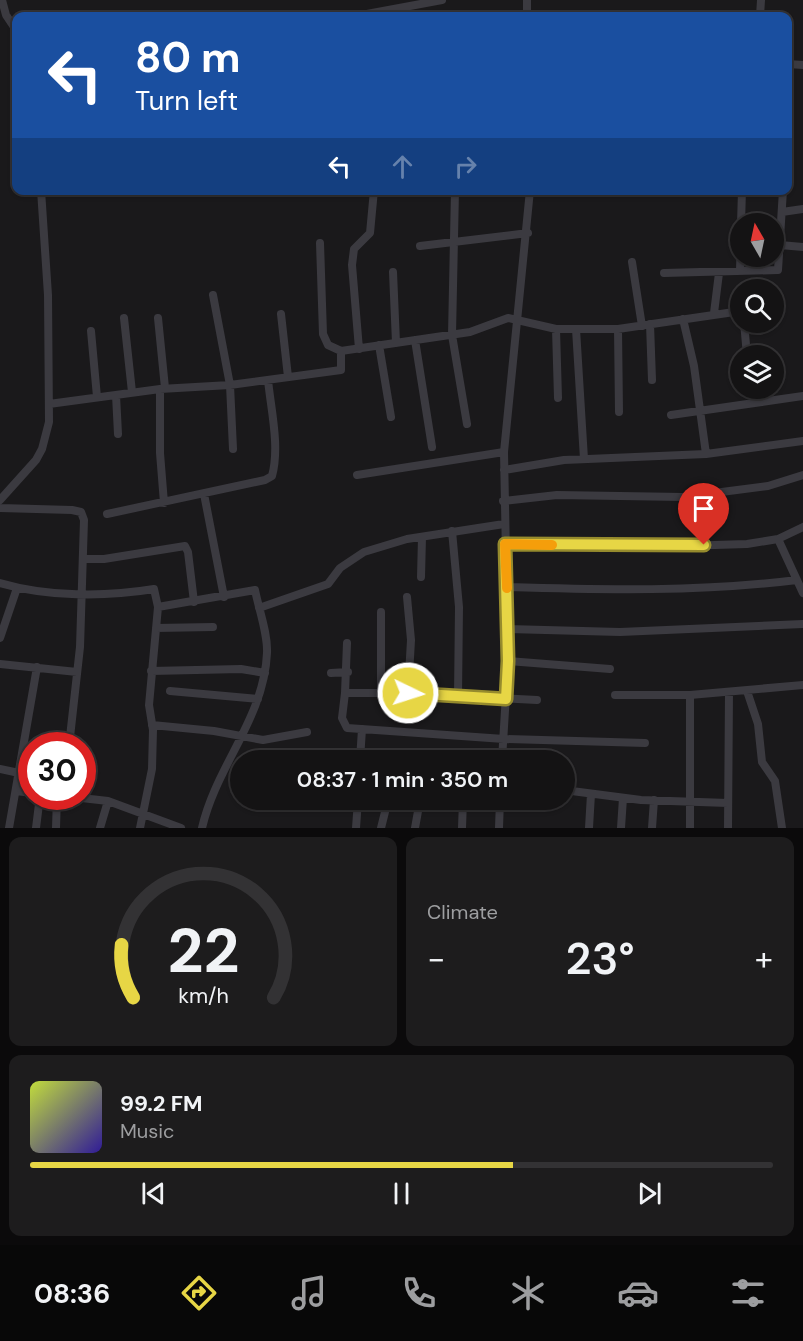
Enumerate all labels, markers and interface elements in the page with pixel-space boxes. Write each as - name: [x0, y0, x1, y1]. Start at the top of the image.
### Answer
- text: 80 m: [135, 30, 241, 85]
- icon: left: [36, 36, 114, 114]
- text: Turn left: [135, 83, 238, 118]
- icon: left: [323, 150, 356, 183]
- icon: ahead: [386, 150, 419, 183]
- icon: right: [449, 150, 482, 183]
- north arrow: [730, 213, 784, 267]
- map controls: [730, 213, 784, 399]
- button: search: [730, 279, 784, 333]
- button: layers: [730, 345, 784, 399]
- pin: [678, 483, 729, 545]
- icon: arrive: [687, 492, 720, 525]
- position arrow: [376, 661, 440, 725]
- speed limit sign: 30: [18, 732, 96, 810]
- text: 08:37 · 1 min · 350 m: [297, 765, 508, 794]
- text: Climate: [427, 899, 498, 925]
- text: 22: [167, 910, 239, 991]
- text: 23°: [566, 929, 635, 988]
- text: −: [427, 937, 445, 980]
- text: +: [755, 937, 773, 980]
- text: km/h: [178, 983, 228, 1011]
- text: 99.2 FM: [120, 1089, 202, 1118]
- text: Music: [120, 1118, 175, 1144]
- icon: previous: [137, 1177, 170, 1210]
- icon: pause: [385, 1177, 418, 1210]
- icon: next: [633, 1177, 666, 1210]
- icon: directions: [178, 1272, 220, 1314]
- icon: music: [288, 1272, 330, 1314]
- icon: phone: [398, 1272, 440, 1314]
- icon: climate: [507, 1272, 549, 1314]
- icon: car: [617, 1272, 659, 1314]
- icon: filters: [727, 1272, 769, 1314]
- text: 08:36: [34, 1276, 110, 1311]

